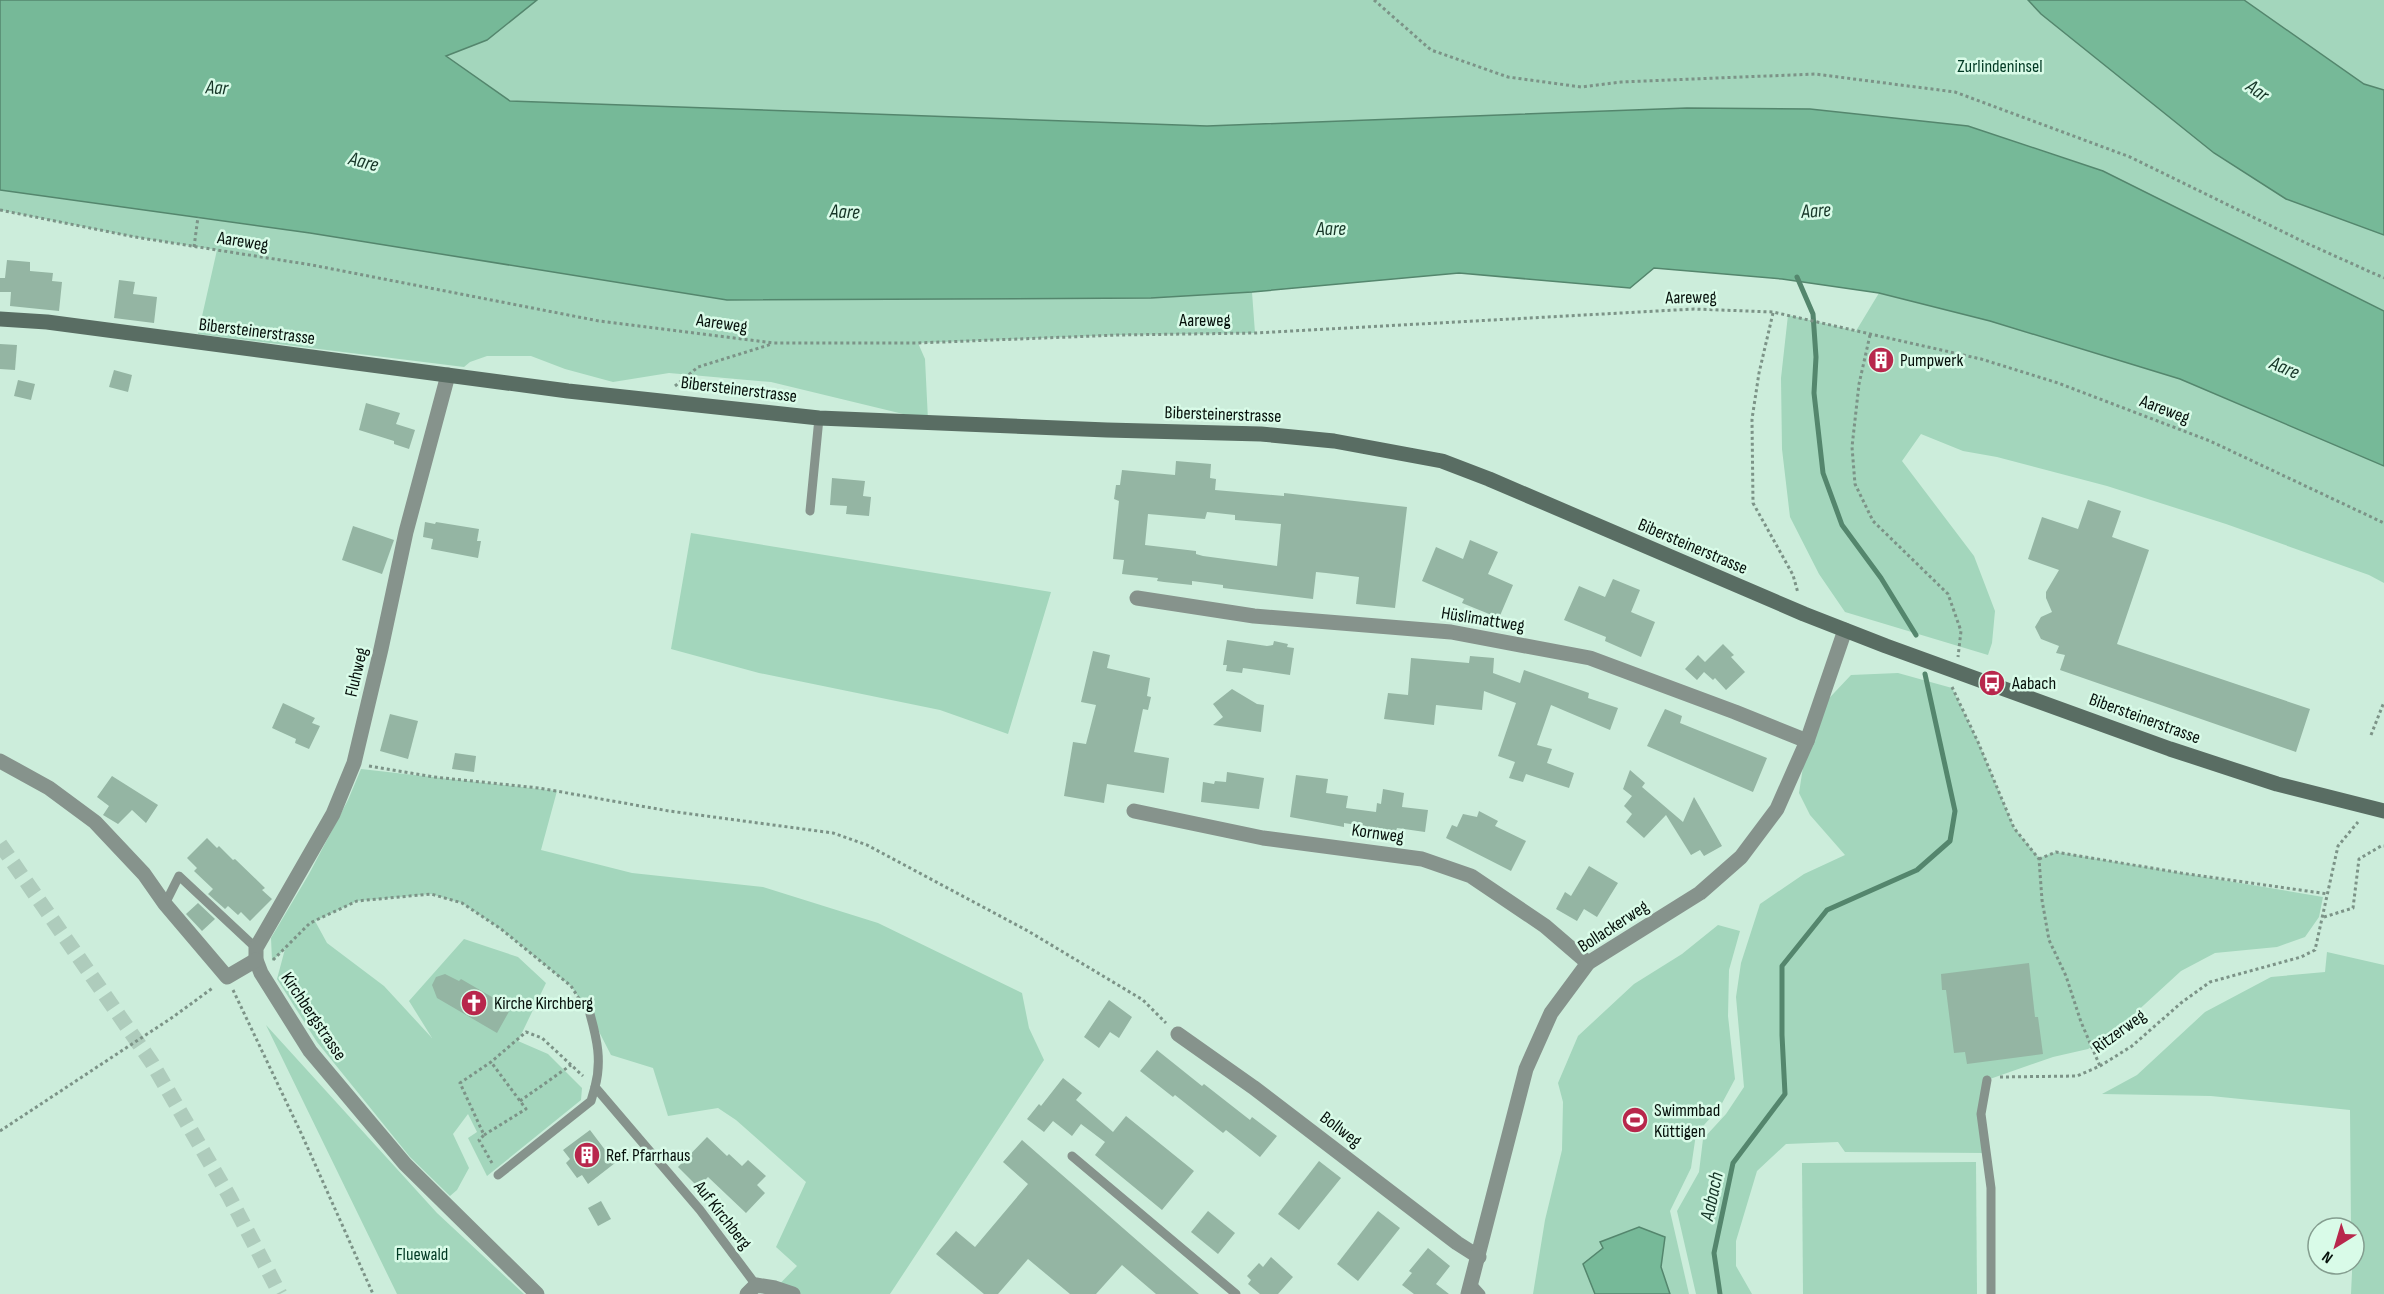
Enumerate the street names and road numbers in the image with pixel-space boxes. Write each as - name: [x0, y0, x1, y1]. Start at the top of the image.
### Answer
- street label: Aareweg: [215, 227, 270, 256]
- street label: Aareweg: [1664, 287, 1717, 308]
- street label: Aareweg: [694, 309, 749, 337]
- street label: Aareweg: [1178, 310, 1231, 331]
- street label: Bibersteinerstrasse: [198, 314, 316, 349]
- street label: Bibersteinerstrasse: [680, 372, 798, 407]
- street label: Aareweg: [2136, 390, 2193, 428]
- street label: Bibersteinerstrasse: [1164, 402, 1282, 427]
- street label: Bibersteinerstrasse: [1635, 514, 1751, 579]
- street label: Hüslimattweg: [1440, 603, 1526, 636]
- street label: Fluhweg: [341, 645, 372, 699]
- street label: Bibersteinerstrasse: [2086, 689, 2203, 748]
- street label: Kornweg: [1350, 819, 1405, 848]
- street label: Bollackerweg: [1574, 896, 1653, 957]
- street label: Kirchbergstrasse: [276, 968, 351, 1064]
- street label: Ritzerweg: [2089, 1005, 2150, 1058]
- street label: Bollweg: [1316, 1107, 1366, 1152]
- street label: Auf Kirchberg: [689, 1176, 756, 1254]

